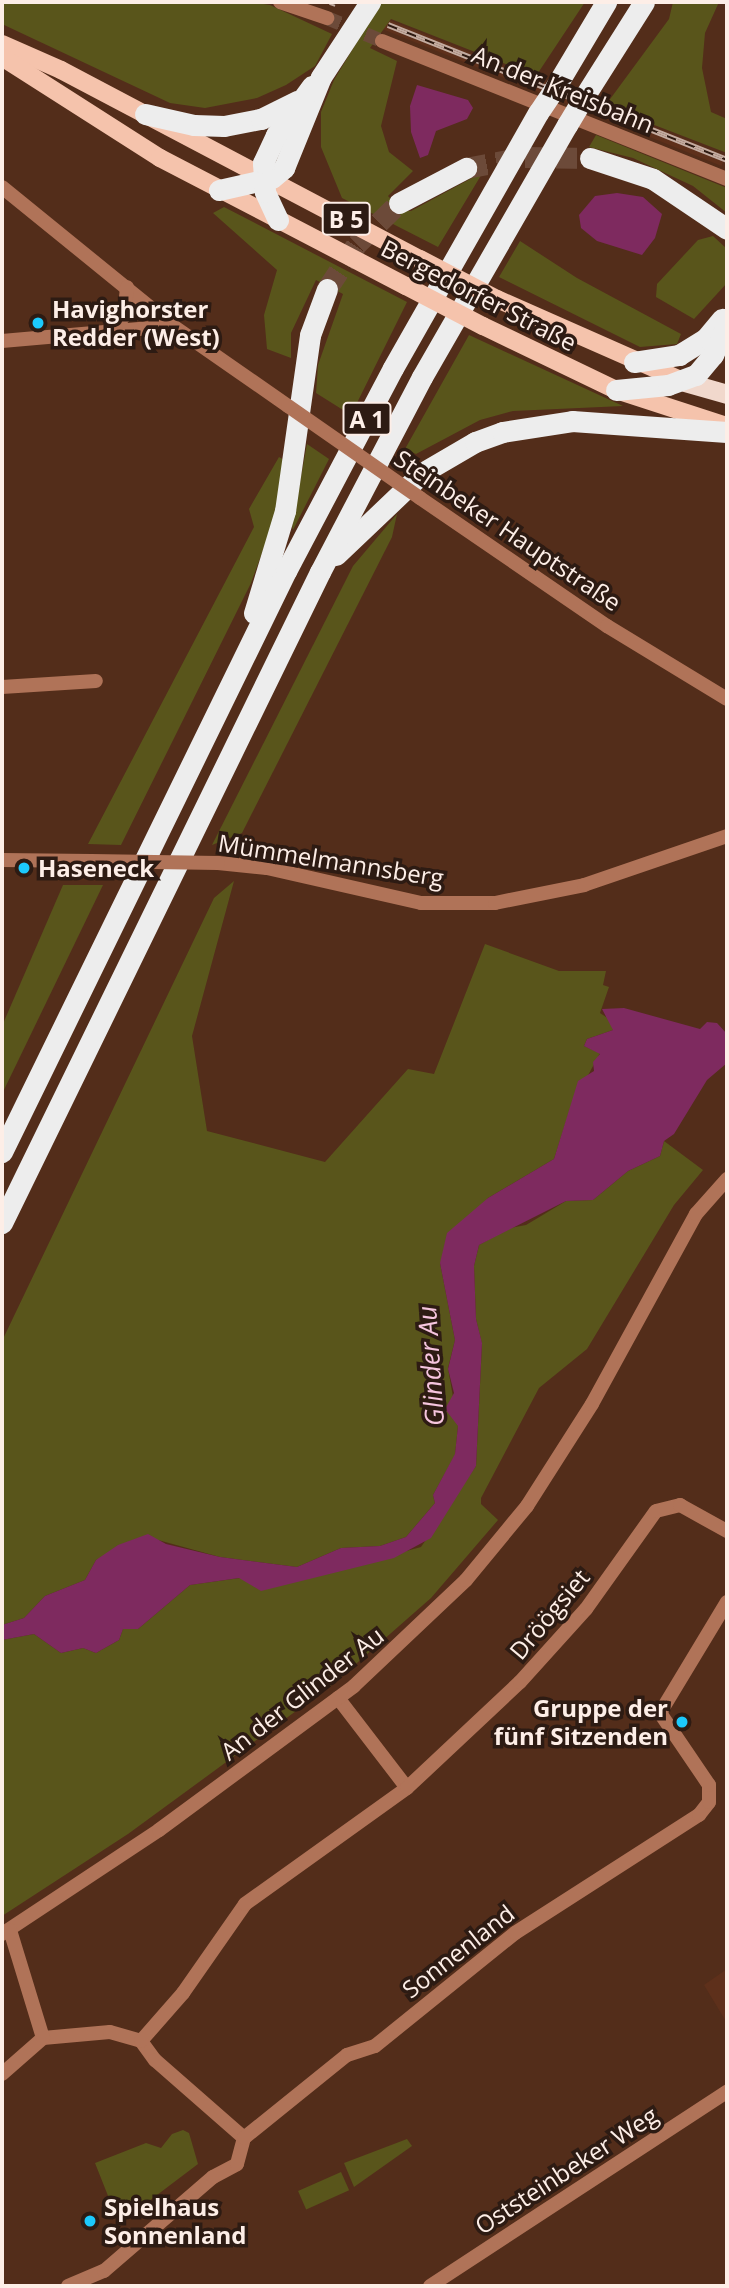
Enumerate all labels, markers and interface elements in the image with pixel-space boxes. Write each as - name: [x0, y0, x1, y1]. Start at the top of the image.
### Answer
- street label: An der Kreisbahn: [468, 39, 658, 139]
- road number: B 5: [322, 200, 370, 238]
- street label: Bergedorfer Straße: [377, 233, 581, 357]
- place label: Havighorster Redder (West): [52, 295, 220, 351]
- marker: Havighorster Redder (West): [30, 315, 46, 331]
- road number: A 1: [342, 400, 392, 438]
- street label: Steinbeker Hauptstraße: [389, 443, 627, 617]
- street label: Mümmelmannsberg: [216, 828, 446, 892]
- place label: Haseneck: [38, 854, 154, 882]
- marker: Haseneck: [16, 860, 32, 876]
- water label: Glinder Au: [411, 1305, 451, 1427]
- street label: Dröögsiet: [503, 1563, 595, 1665]
- street label: An der Glinder Au: [215, 1620, 389, 1766]
- place label: Gruppe der fünf Sitzenden: [494, 1694, 668, 1750]
- marker: Gruppe der fünf Sitzenden: [674, 1714, 690, 1730]
- street label: Sonnenland: [396, 1898, 520, 2004]
- street label: Oststeinbeker Weg: [469, 2100, 663, 2240]
- place label: Spielhaus Sonnenland: [104, 2193, 246, 2249]
- marker: Spielhaus Sonnenland: [82, 2213, 98, 2229]

